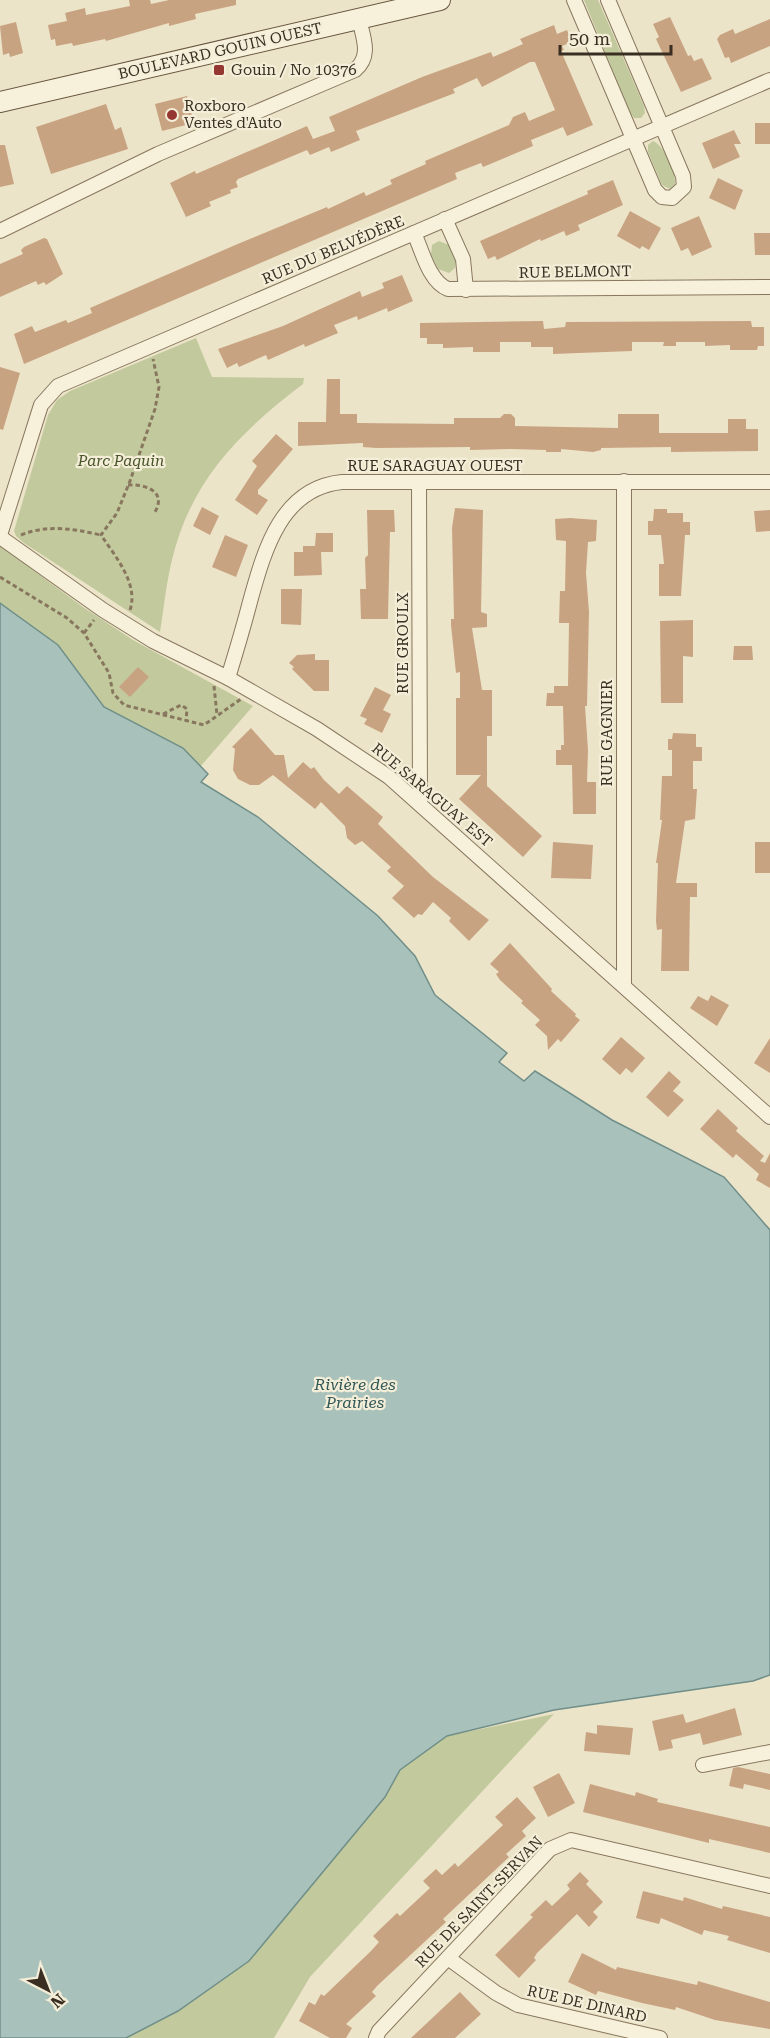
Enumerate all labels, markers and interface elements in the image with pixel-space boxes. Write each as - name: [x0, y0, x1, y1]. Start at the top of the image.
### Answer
- scale bar: [560, 18, 671, 56]
- street label: BOULEVARD GOUIN OUEST: [116, 19, 324, 83]
- text: 50 m: [569, 28, 610, 49]
- place label: Gouin / No 10376: [231, 61, 357, 79]
- marker: Gouin / No 10376: [212, 63, 226, 77]
- place label: Roxboro Ventes d'Auto: [184, 97, 282, 132]
- marker: Roxboro Ventes d'Auto: [165, 108, 179, 122]
- street label: RUE DU BELVÉDÈRE: [259, 212, 407, 288]
- street label: RUE BELMONT: [518, 262, 632, 282]
- park label: Parc Paquin: [77, 452, 164, 470]
- street label: RUE SARAGUAY OUEST: [347, 457, 523, 475]
- street label: RUE GROULX: [394, 592, 412, 694]
- street label: RUE GAGNIER: [598, 679, 616, 786]
- street label: RUE SARAGUAY EST: [368, 739, 496, 851]
- water label: Rivière des Prairies: [313, 1375, 396, 1412]
- street label: RUE DE SAINT-SERVAN: [412, 1833, 546, 1971]
- north arrow: [18, 1960, 78, 2020]
- street label: RUE DE DINARD: [525, 1981, 649, 2027]
- text: N: [47, 1990, 69, 2012]

